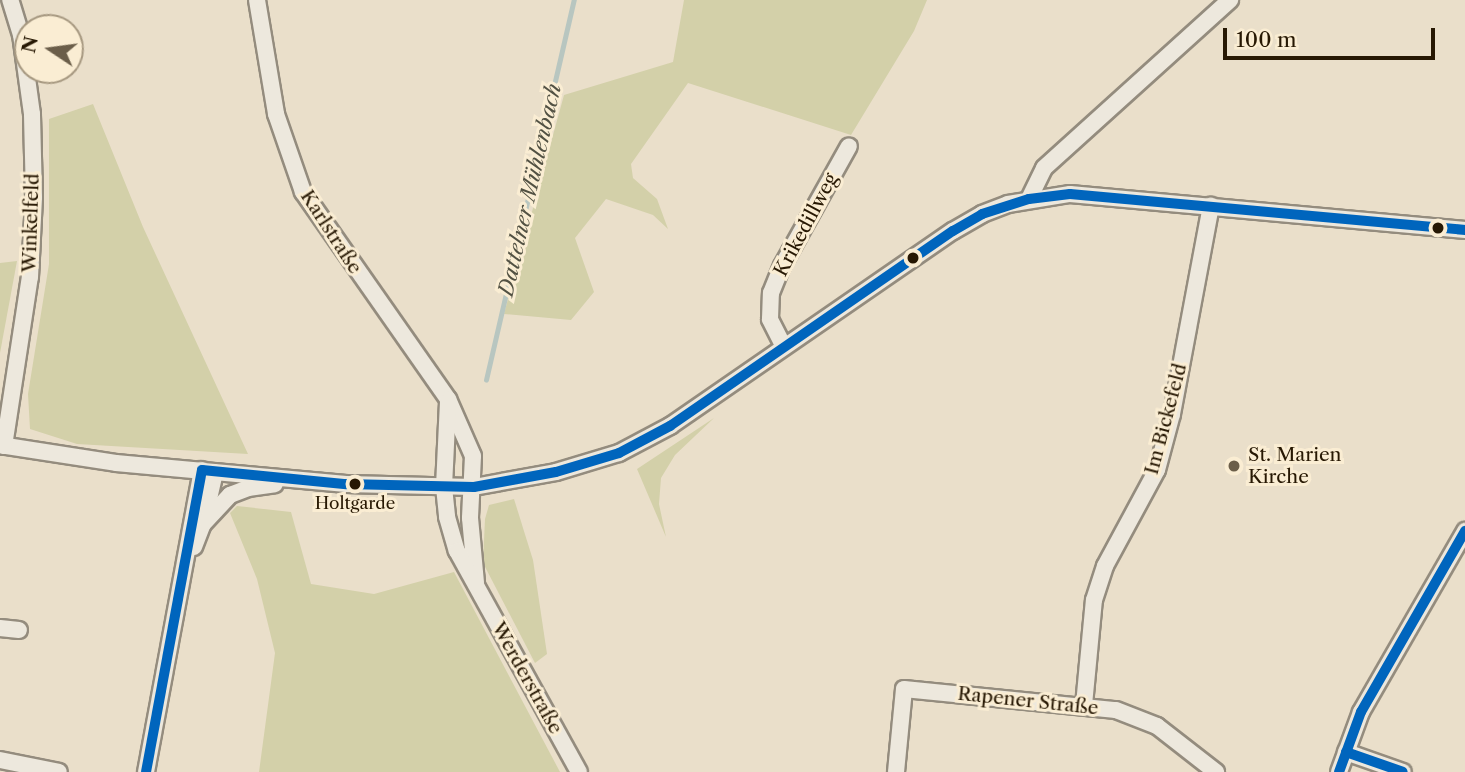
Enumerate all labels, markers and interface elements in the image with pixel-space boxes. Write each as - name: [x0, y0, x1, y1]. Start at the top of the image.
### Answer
- north arrow: [14, 14, 84, 84]
- scale bar: [1227, 14, 1439, 58]
- text: 100 m: [1236, 27, 1297, 52]
- text: N: [17, 34, 43, 55]
- water label: Dattelner Mühlenbach: [493, 81, 567, 299]
- street label: Krikedillweg: [769, 169, 843, 281]
- street label: Winkelfeld: [18, 173, 44, 273]
- street label: Karlstraße: [296, 186, 366, 278]
- unlabelled marker: [1431, 221, 1445, 235]
- unlabelled marker: [906, 251, 920, 265]
- street label: Im Bickefeld: [1140, 361, 1192, 477]
- place label: St. Marien Kirche: [1248, 444, 1342, 488]
- marker: St. Marien Kirche: [1226, 458, 1242, 474]
- marker: Holtgarde: [348, 477, 362, 491]
- place label: Holtgarde: [315, 494, 395, 514]
- street label: Werderstraße: [487, 618, 567, 738]
- street label: Rapener Straße: [956, 682, 1100, 720]

